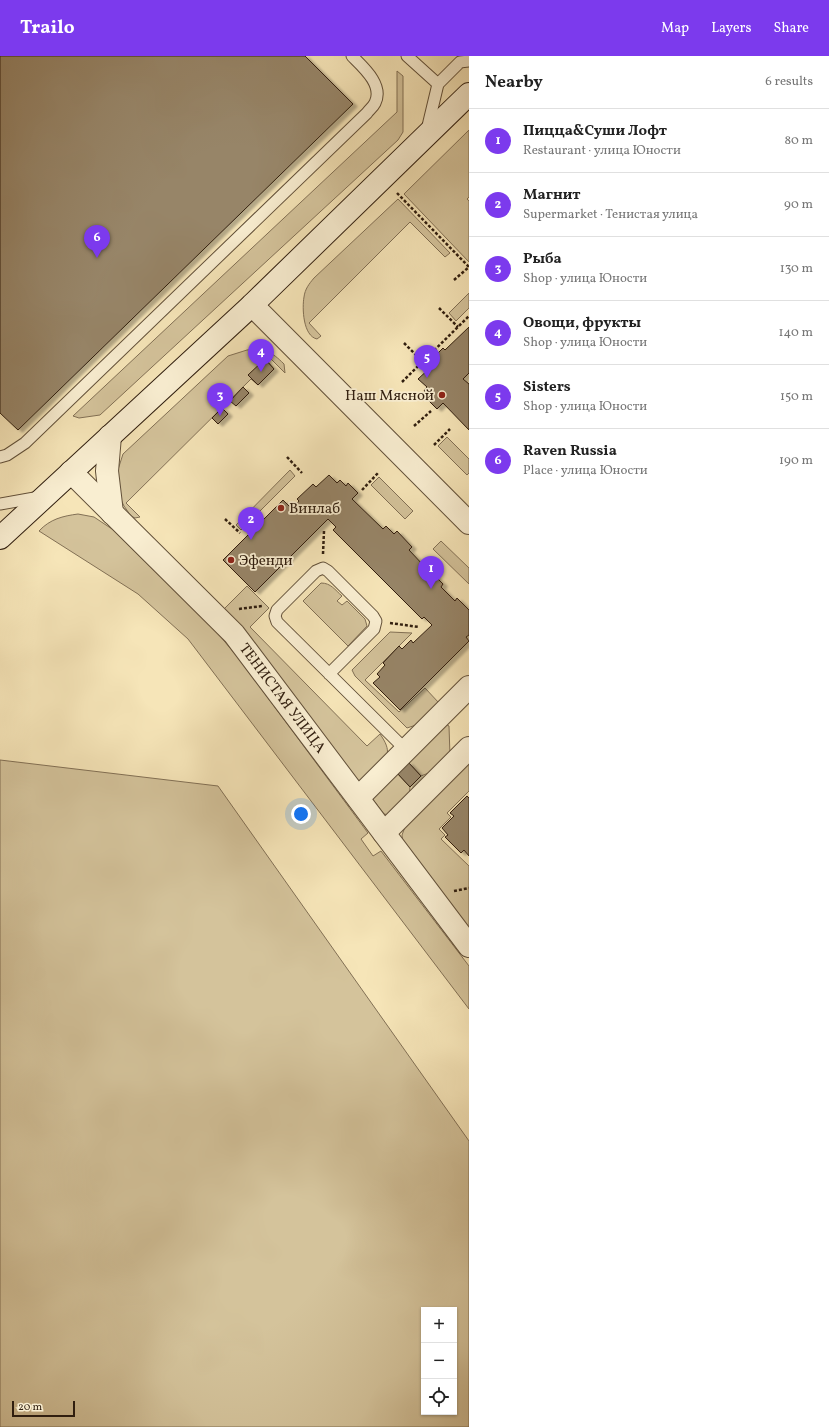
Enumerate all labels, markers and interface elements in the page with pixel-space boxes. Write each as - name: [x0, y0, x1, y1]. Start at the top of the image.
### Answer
- text: Trailo: [20, 15, 75, 41]
- text: Map: [661, 19, 689, 38]
- text: Layers: [711, 19, 751, 38]
- text: Share: [773, 19, 809, 38]
- text: Nearby: [485, 71, 543, 94]
- text: 6 results: [765, 73, 813, 91]
- text: Пицца&Суши Лофт: [523, 121, 667, 142]
- text: 1: [495, 132, 501, 150]
- text: 80 m: [784, 132, 813, 150]
- text: Restaurant · улица Юности: [523, 142, 681, 160]
- text: Магнит: [523, 185, 580, 206]
- text: 2: [495, 196, 501, 214]
- text: 90 m: [784, 196, 813, 214]
- text: Supermarket · Тенистая улица: [523, 206, 698, 224]
- pin: 6: [84, 225, 110, 258]
- text: Рыба: [523, 249, 562, 270]
- text: 3: [495, 260, 501, 278]
- text: 130 m: [780, 260, 813, 278]
- text: Shop · улица Юности: [523, 270, 647, 288]
- text: Овощи, фрукты: [523, 313, 641, 334]
- text: 4: [494, 324, 502, 342]
- text: 140 m: [779, 324, 813, 342]
- text: Shop · улица Юности: [523, 334, 647, 352]
- pin: 4: [248, 339, 274, 372]
- pin: 5: [414, 345, 440, 378]
- text: Sisters: [523, 377, 571, 398]
- pin: 3: [207, 383, 233, 416]
- place label: Наш Мясной: [345, 386, 434, 407]
- text: 5: [495, 388, 501, 406]
- text: 150 m: [780, 388, 813, 406]
- marker: Наш Мясной: [437, 390, 447, 400]
- text: Shop · улица Юности: [523, 398, 647, 416]
- text: Raven Russia: [523, 441, 617, 462]
- text: 6: [494, 452, 502, 470]
- text: 190 m: [779, 452, 813, 470]
- text: Place · улица Юности: [523, 462, 648, 480]
- place label: Винлаб: [289, 499, 340, 520]
- marker: Винлаб: [276, 503, 286, 513]
- pin: 2: [238, 507, 264, 540]
- place label: Эфенди: [239, 551, 293, 572]
- marker: Эфенди: [226, 555, 236, 565]
- pin: 1: [418, 556, 444, 589]
- street label: ТЕНИСТАЯ УЛИЦА: [234, 640, 330, 759]
- your location: [291, 804, 311, 824]
- map controls: [421, 1307, 457, 1415]
- button: +: [421, 1307, 457, 1343]
- button: −: [421, 1343, 457, 1379]
- button: locate: [421, 1379, 457, 1415]
- scale bar: [12, 1399, 75, 1418]
- text: 20 m: [18, 1400, 42, 1415]

